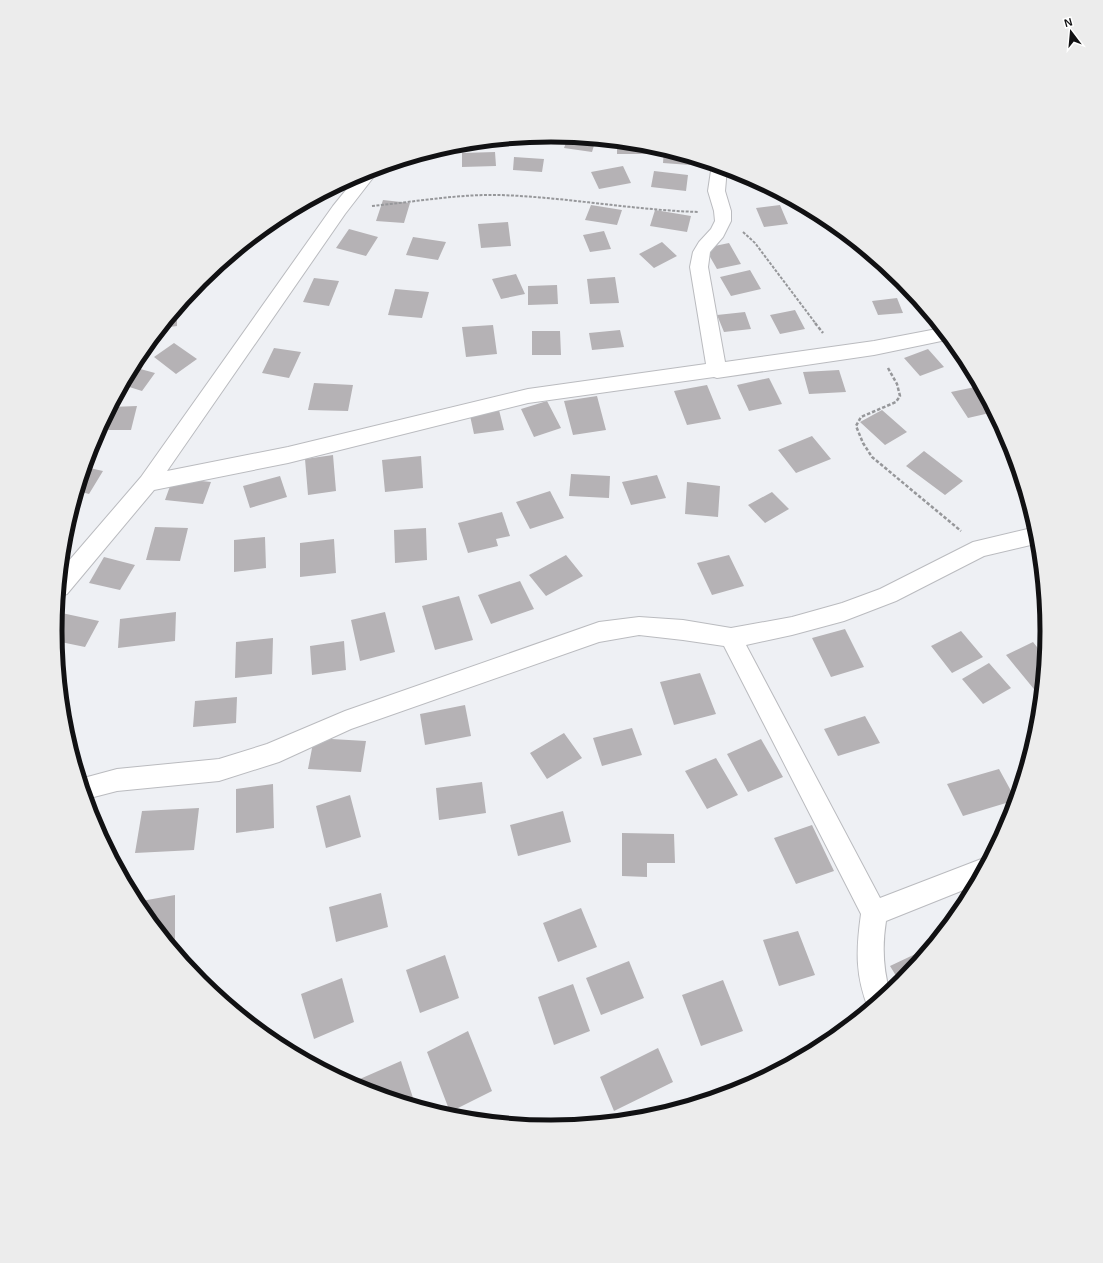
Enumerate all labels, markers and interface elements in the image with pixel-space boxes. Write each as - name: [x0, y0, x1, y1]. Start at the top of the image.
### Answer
- north arrow: [1051, 12, 1091, 52]
- text: N: [1063, 16, 1074, 29]

